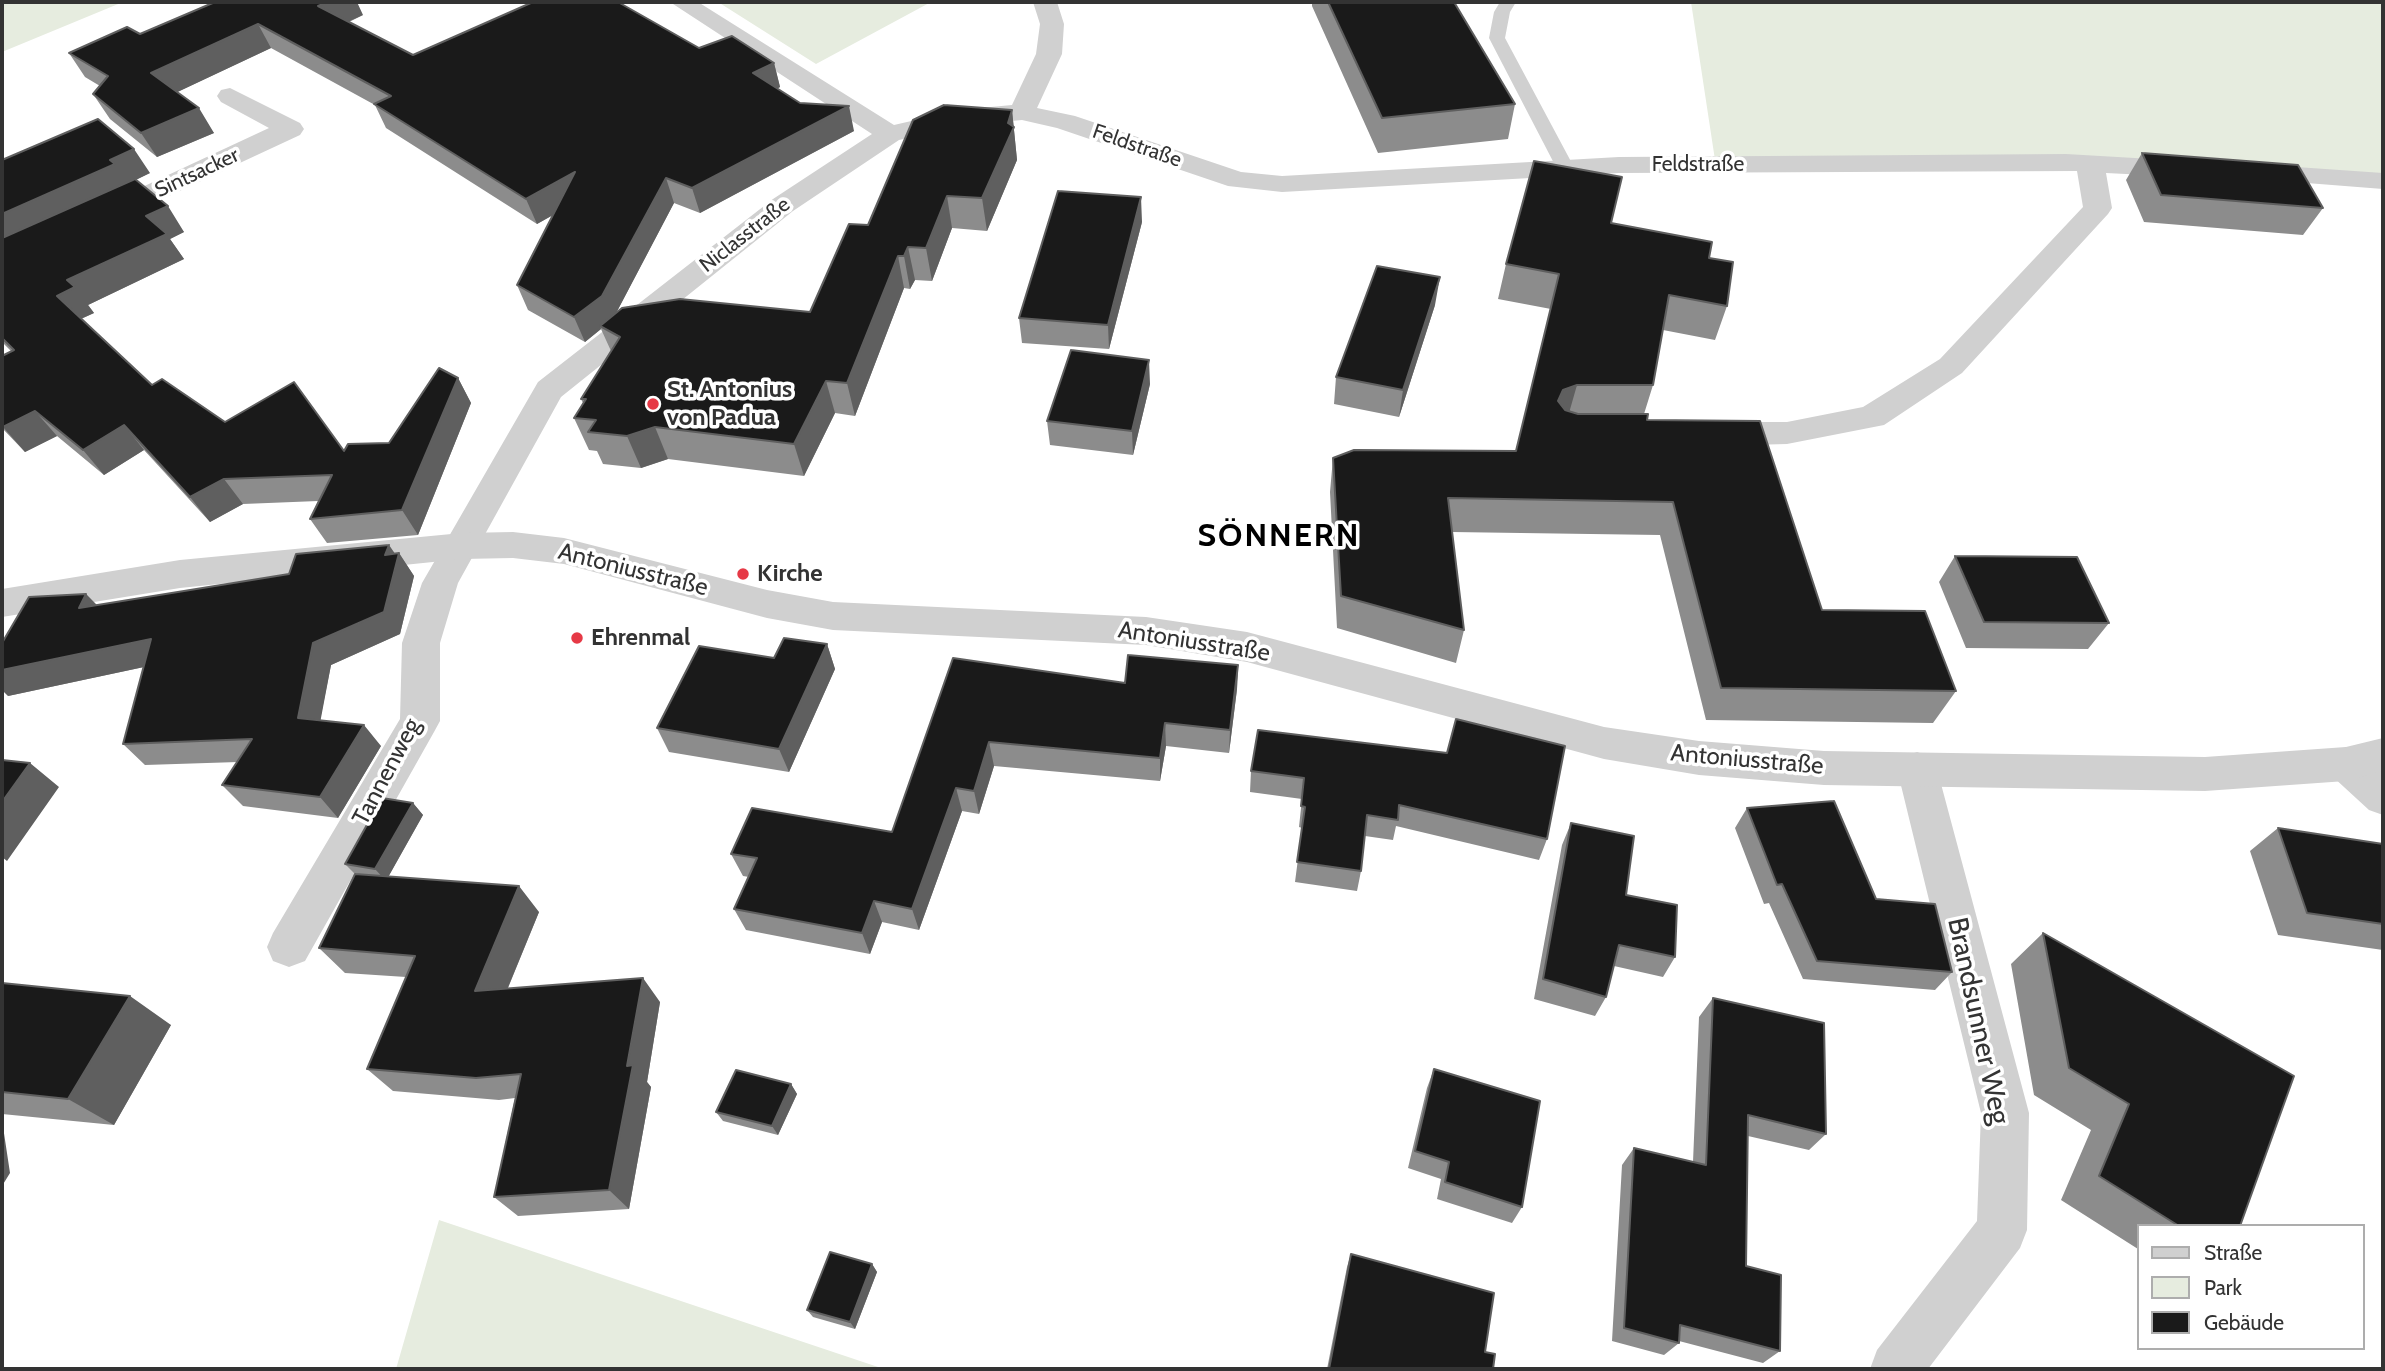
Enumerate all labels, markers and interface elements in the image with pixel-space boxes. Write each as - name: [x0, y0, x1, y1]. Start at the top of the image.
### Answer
- street label: Feldstraße: [1089, 119, 1185, 173]
- street label: Sintsacker: [151, 143, 243, 203]
- street label: Feldstraße: [1652, 152, 1744, 178]
- street label: Niclasstraße: [695, 192, 795, 278]
- place label: St. Antonius von Padua: [667, 376, 792, 432]
- marker: St. Antonius von Padua: [645, 396, 661, 412]
- district label: SÖNNERN: [1198, 518, 1360, 556]
- street label: Antoniusstraße: [555, 537, 711, 603]
- place label: Kirche: [757, 560, 823, 588]
- marker: Kirche: [735, 566, 751, 582]
- street label: Antoniusstraße: [1116, 616, 1272, 668]
- place label: Ehrenmal: [591, 624, 690, 652]
- marker: Ehrenmal: [569, 630, 585, 646]
- street label: Tannenweg: [347, 714, 427, 830]
- street label: Antoniusstraße: [1669, 739, 1825, 781]
- street label: Brandsunner Weg: [1940, 915, 2016, 1127]
- legend: [2136, 1224, 2364, 1350]
- text: Straße: [2204, 1240, 2262, 1265]
- text: Park: [2204, 1275, 2242, 1300]
- text: Gebäude: [2204, 1310, 2284, 1335]

